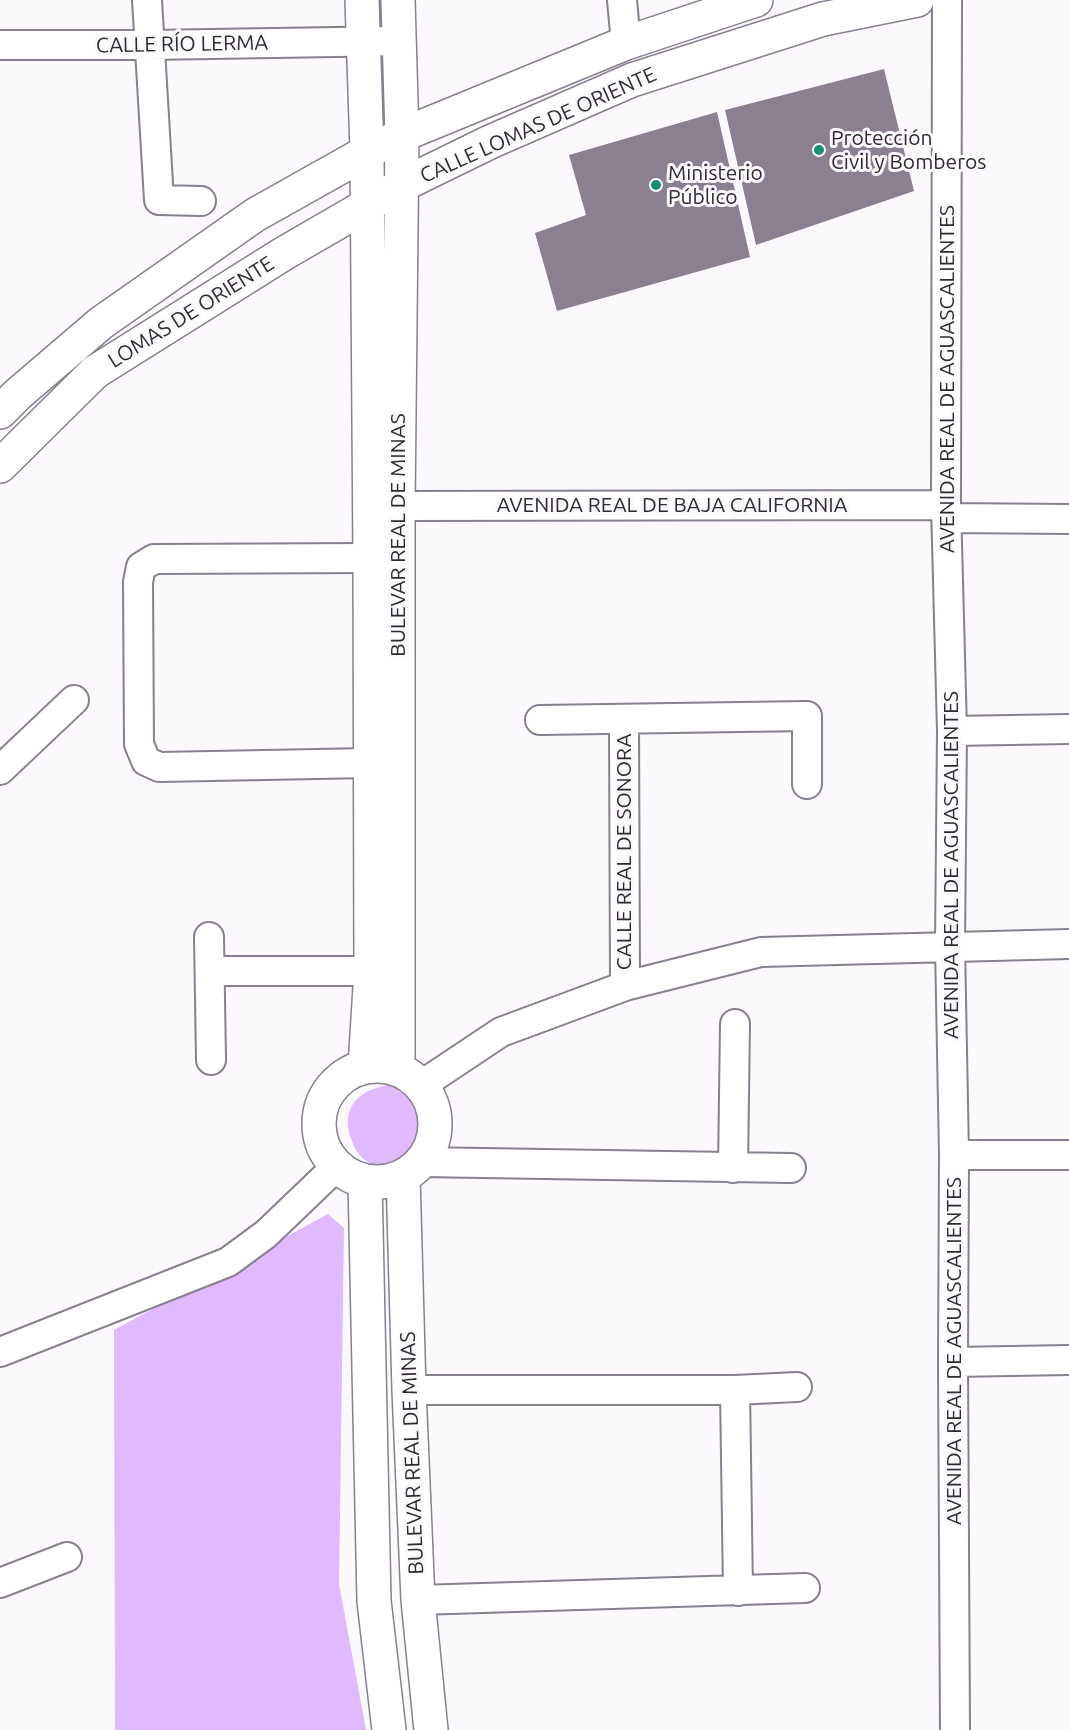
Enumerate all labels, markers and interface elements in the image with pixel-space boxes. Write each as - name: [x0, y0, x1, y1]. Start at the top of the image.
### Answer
- street label: CALLE RÍO LERMA: [96, 30, 268, 58]
- street label: CALLE LOMAS DE ORIENTE: [416, 61, 660, 189]
- place label: Protección Civil y Bomberos: [831, 125, 986, 175]
- marker: Protección Civil y Bomberos: [812, 143, 826, 157]
- place label: Ministerio Público: [668, 160, 763, 210]
- marker: Ministerio Público: [649, 178, 663, 192]
- street label: AVENIDA REAL DE AGUASCALIENTES: [934, 205, 960, 553]
- street label: LOMAS DE ORIENTE: [103, 251, 279, 373]
- street label: BULEVAR REAL DE MINAS: [385, 413, 411, 657]
- street label: AVENIDA REAL DE BAJA CALIFORNIA: [497, 492, 847, 518]
- street label: AVENIDA REAL DE AGUASCALIENTES: [938, 691, 964, 1039]
- street label: CALLE REAL DE SONORA: [611, 734, 637, 970]
- street label: AVENIDA REAL DE AGUASCALIENTES: [941, 1177, 967, 1525]
- street label: BULEVAR REAL DE MINAS: [395, 1331, 429, 1575]

